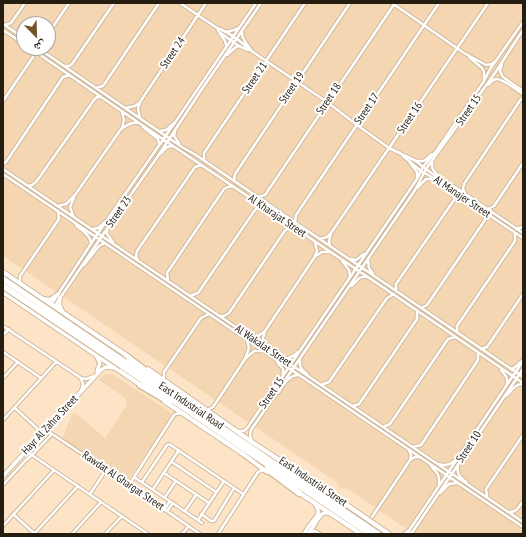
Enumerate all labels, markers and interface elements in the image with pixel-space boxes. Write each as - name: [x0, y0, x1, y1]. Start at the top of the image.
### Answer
- north arrow: [16, 16, 56, 56]
- street label: Street 24: [158, 35, 188, 71]
- text: ش: [32, 37, 48, 55]
- street label: Street 21: [240, 60, 270, 96]
- street label: Street 19: [277, 70, 307, 106]
- street label: Street 18: [314, 81, 344, 117]
- street label: Street 17: [352, 91, 382, 127]
- street label: Street 15: [454, 92, 484, 128]
- street label: Street 16: [395, 100, 425, 136]
- street label: Al Manajer Street: [431, 173, 493, 221]
- street label: Al Kharajat Street: [246, 192, 308, 240]
- street label: Street 23: [104, 194, 134, 230]
- street label: Al Wakalat Street: [232, 322, 294, 370]
- street label: Street 15: [257, 375, 287, 411]
- street label: East Industrial Road: [156, 379, 226, 433]
- street label: Hayr Al Zahra Street: [19, 393, 81, 457]
- street label: Street 10: [454, 429, 484, 465]
- street label: Rawdat Al Ghargat Street: [80, 449, 166, 513]
- street label: East Industrial Street: [276, 454, 350, 510]

